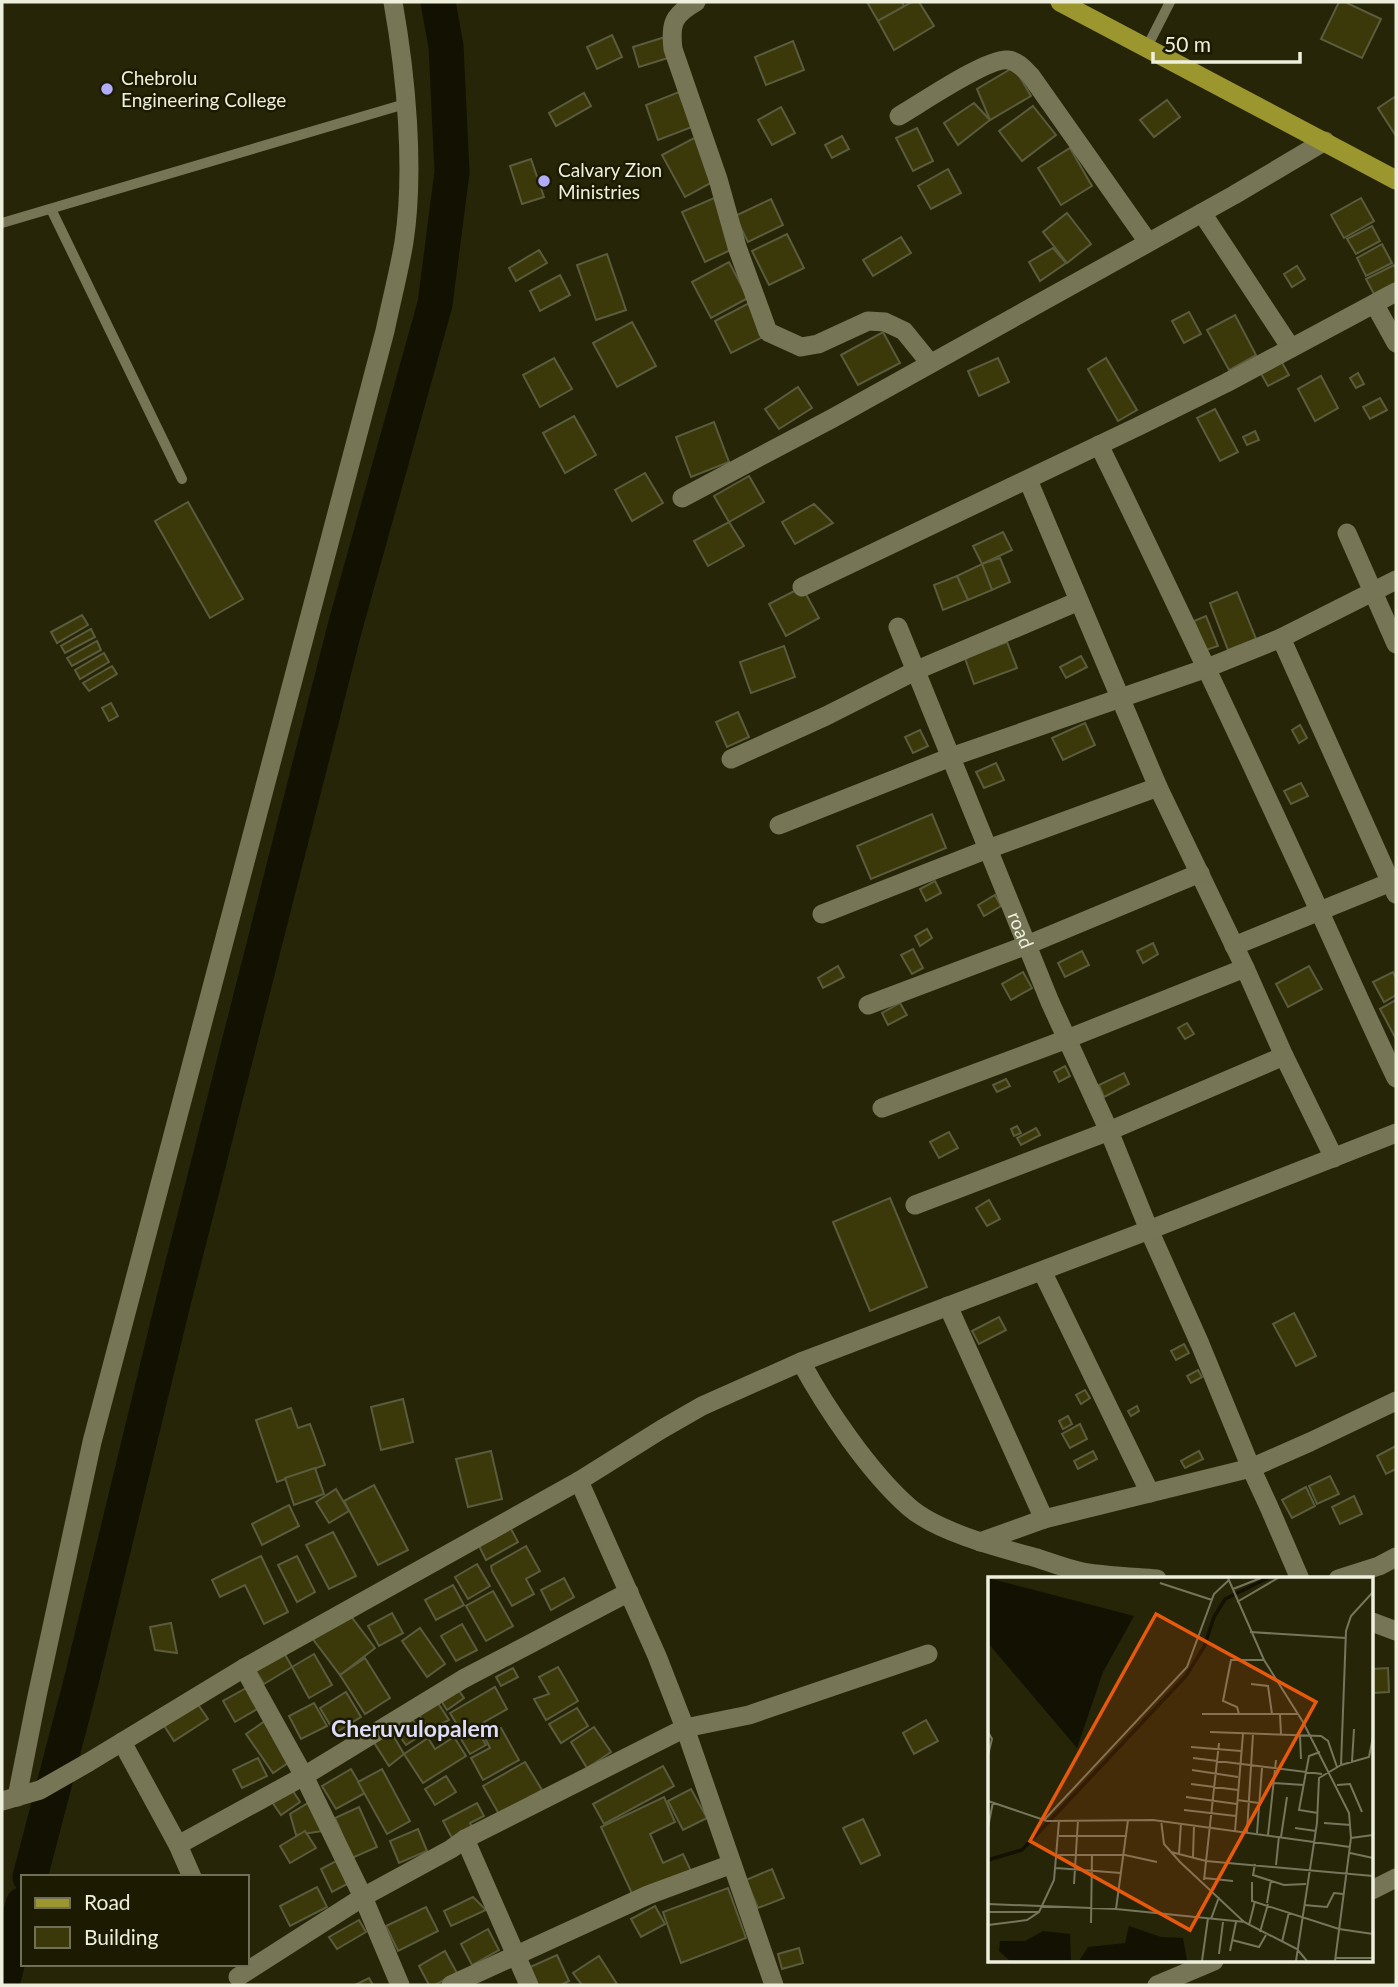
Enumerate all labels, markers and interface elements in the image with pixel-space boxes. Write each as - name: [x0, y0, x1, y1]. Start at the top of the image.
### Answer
- scale bar: [1153, 21, 1300, 65]
- text: 50 m: [1164, 31, 1211, 56]
- place label: Chebrolu Engineering College: [121, 66, 286, 111]
- marker: Chebrolu Engineering College: [99, 81, 115, 97]
- place label: Calvary Zion Ministries: [558, 158, 662, 203]
- marker: Calvary Zion Ministries: [536, 173, 552, 189]
- street label: road: [1004, 908, 1039, 952]
- inset map: [988, 1577, 1374, 1962]
- district label: Cheruvulopalem: [331, 1714, 499, 1742]
- legend: [21, 1875, 248, 1966]
- text: Road: [84, 1889, 131, 1914]
- text: Building: [84, 1924, 159, 1949]

